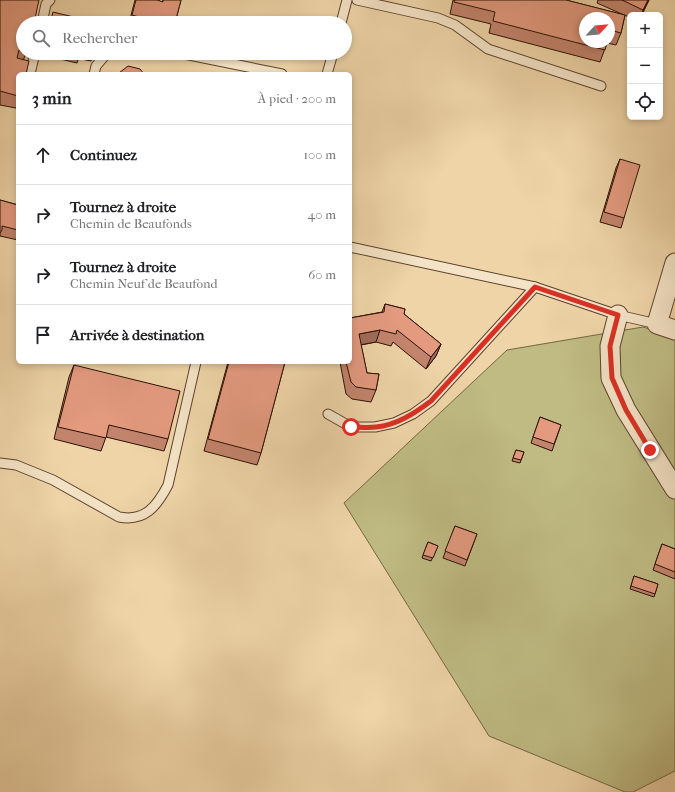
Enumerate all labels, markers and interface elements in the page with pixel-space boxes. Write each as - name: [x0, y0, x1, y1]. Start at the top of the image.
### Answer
- north arrow: [579, 12, 615, 48]
- map controls: [627, 12, 663, 120]
- button: +: [627, 12, 663, 48]
- search box: [16, 16, 352, 60]
- icon: search: [30, 27, 52, 49]
- text: Rechercher: [62, 29, 137, 47]
- button: −: [627, 48, 663, 84]
- button: locate: [627, 84, 663, 120]
- text: 3 min: [32, 88, 72, 108]
- text: À pied · 200 m: [258, 91, 336, 106]
- icon: ahead: [32, 144, 54, 166]
- text: Continuez: [70, 146, 137, 164]
- text: 100 m: [303, 147, 336, 162]
- text: Tournez à droite: [70, 198, 176, 216]
- icon: right: [32, 204, 54, 226]
- text: 40 m: [308, 207, 336, 222]
- text: Chemin de Beaufonds: [70, 216, 192, 231]
- text: Tournez à droite: [70, 258, 176, 276]
- icon: right: [32, 264, 54, 286]
- text: 60 m: [308, 267, 336, 282]
- text: Chemin Neuf de Beaufond: [70, 276, 218, 291]
- icon: arrive: [32, 324, 54, 346]
- text: Arrivée à destination: [70, 326, 205, 344]
- route start: [342, 418, 360, 436]
- route end: [641, 441, 659, 459]

